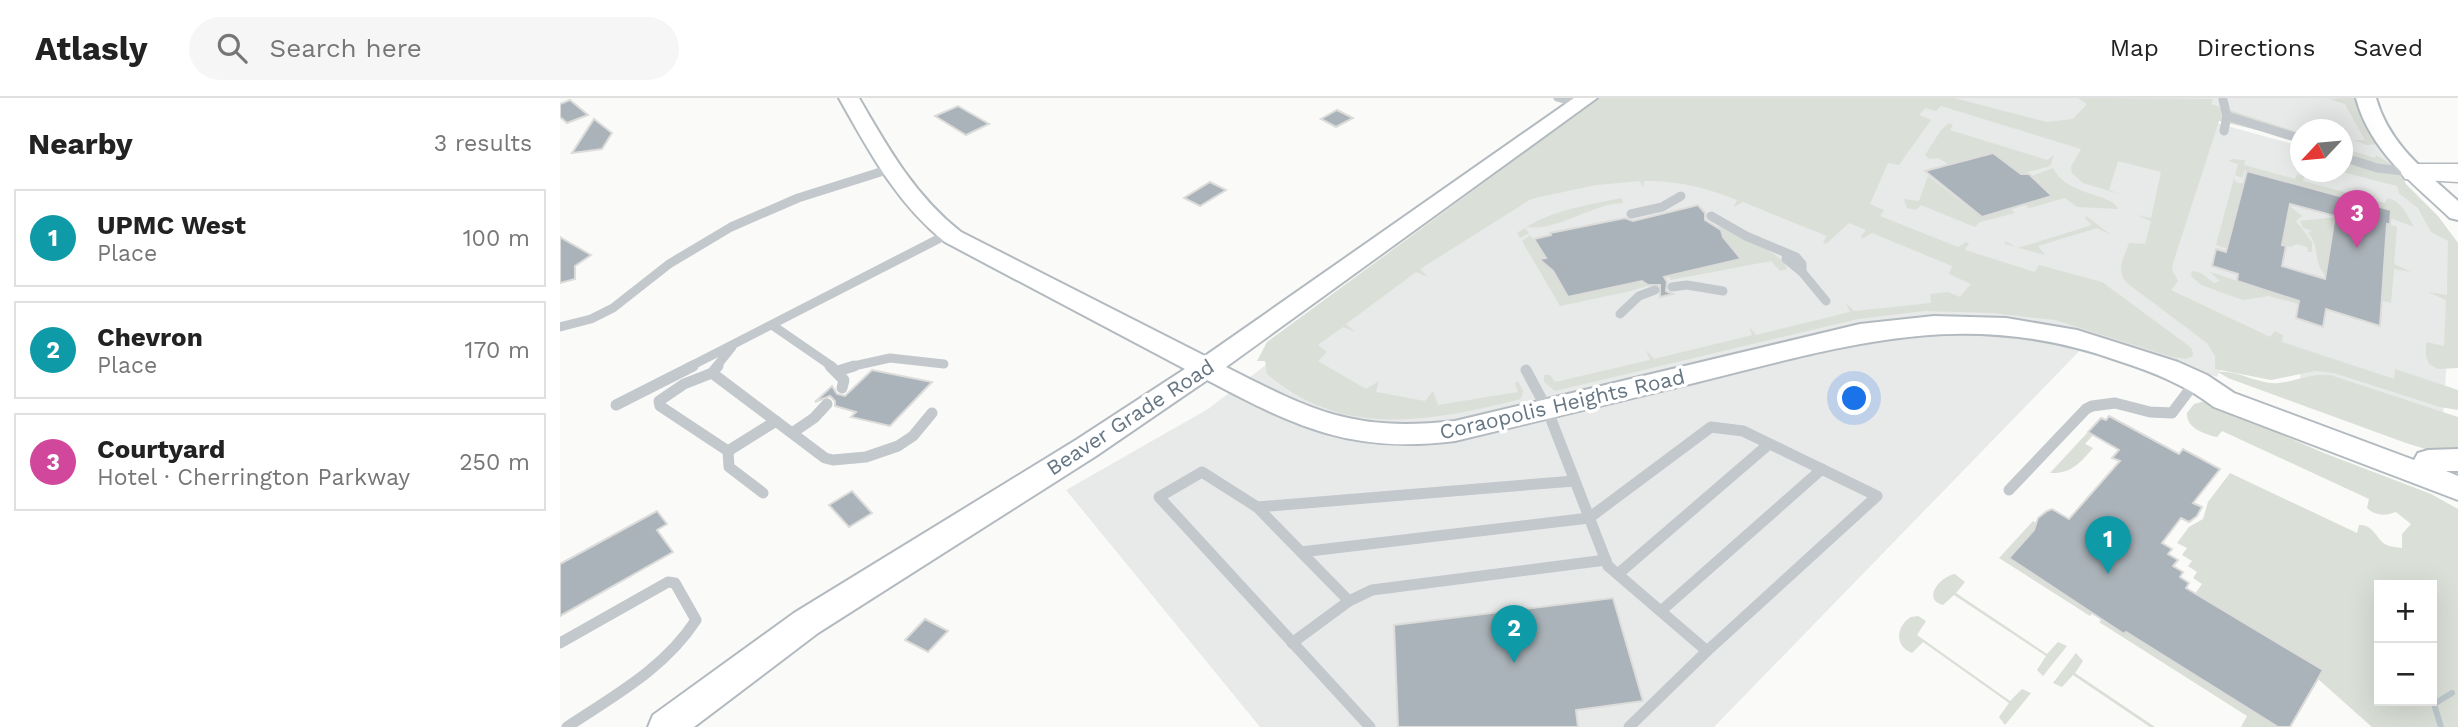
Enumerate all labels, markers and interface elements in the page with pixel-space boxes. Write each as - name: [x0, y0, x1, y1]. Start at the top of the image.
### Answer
- search box: [189, 17, 679, 80]
- text: Atlasly: [35, 29, 147, 68]
- icon: search: [213, 29, 251, 67]
- text: Search here: [269, 33, 422, 63]
- text: Map: [2110, 34, 2159, 62]
- text: Directions: [2197, 34, 2315, 62]
- text: Saved: [2353, 34, 2423, 62]
- north arrow: [2290, 119, 2353, 182]
- text: Nearby: [28, 126, 133, 161]
- text: 3 results: [434, 130, 532, 157]
- pin: 3: [2334, 190, 2380, 248]
- text: UPMC West: [97, 210, 246, 240]
- text: 1: [48, 225, 58, 252]
- text: 100 m: [463, 225, 530, 252]
- text: Place: [97, 240, 157, 267]
- text: Chevron: [97, 322, 203, 352]
- text: 2: [46, 337, 60, 364]
- text: 170 m: [465, 337, 530, 364]
- text: Place: [97, 352, 157, 379]
- street label: Beaver Grade Road: [1042, 353, 1218, 481]
- street label: Coraopolis Heights Road: [1437, 364, 1687, 444]
- your location: [1837, 381, 1871, 415]
- text: Courtyard: [97, 434, 225, 464]
- text: 3: [46, 449, 60, 476]
- text: 250 m: [459, 449, 530, 476]
- text: Hotel · Cherrington Parkway: [97, 464, 410, 491]
- pin: 1: [2085, 516, 2131, 574]
- map controls: [2374, 580, 2437, 706]
- button: +: [2374, 580, 2437, 643]
- pin: 2: [1491, 605, 1537, 663]
- button: −: [2374, 643, 2437, 706]

